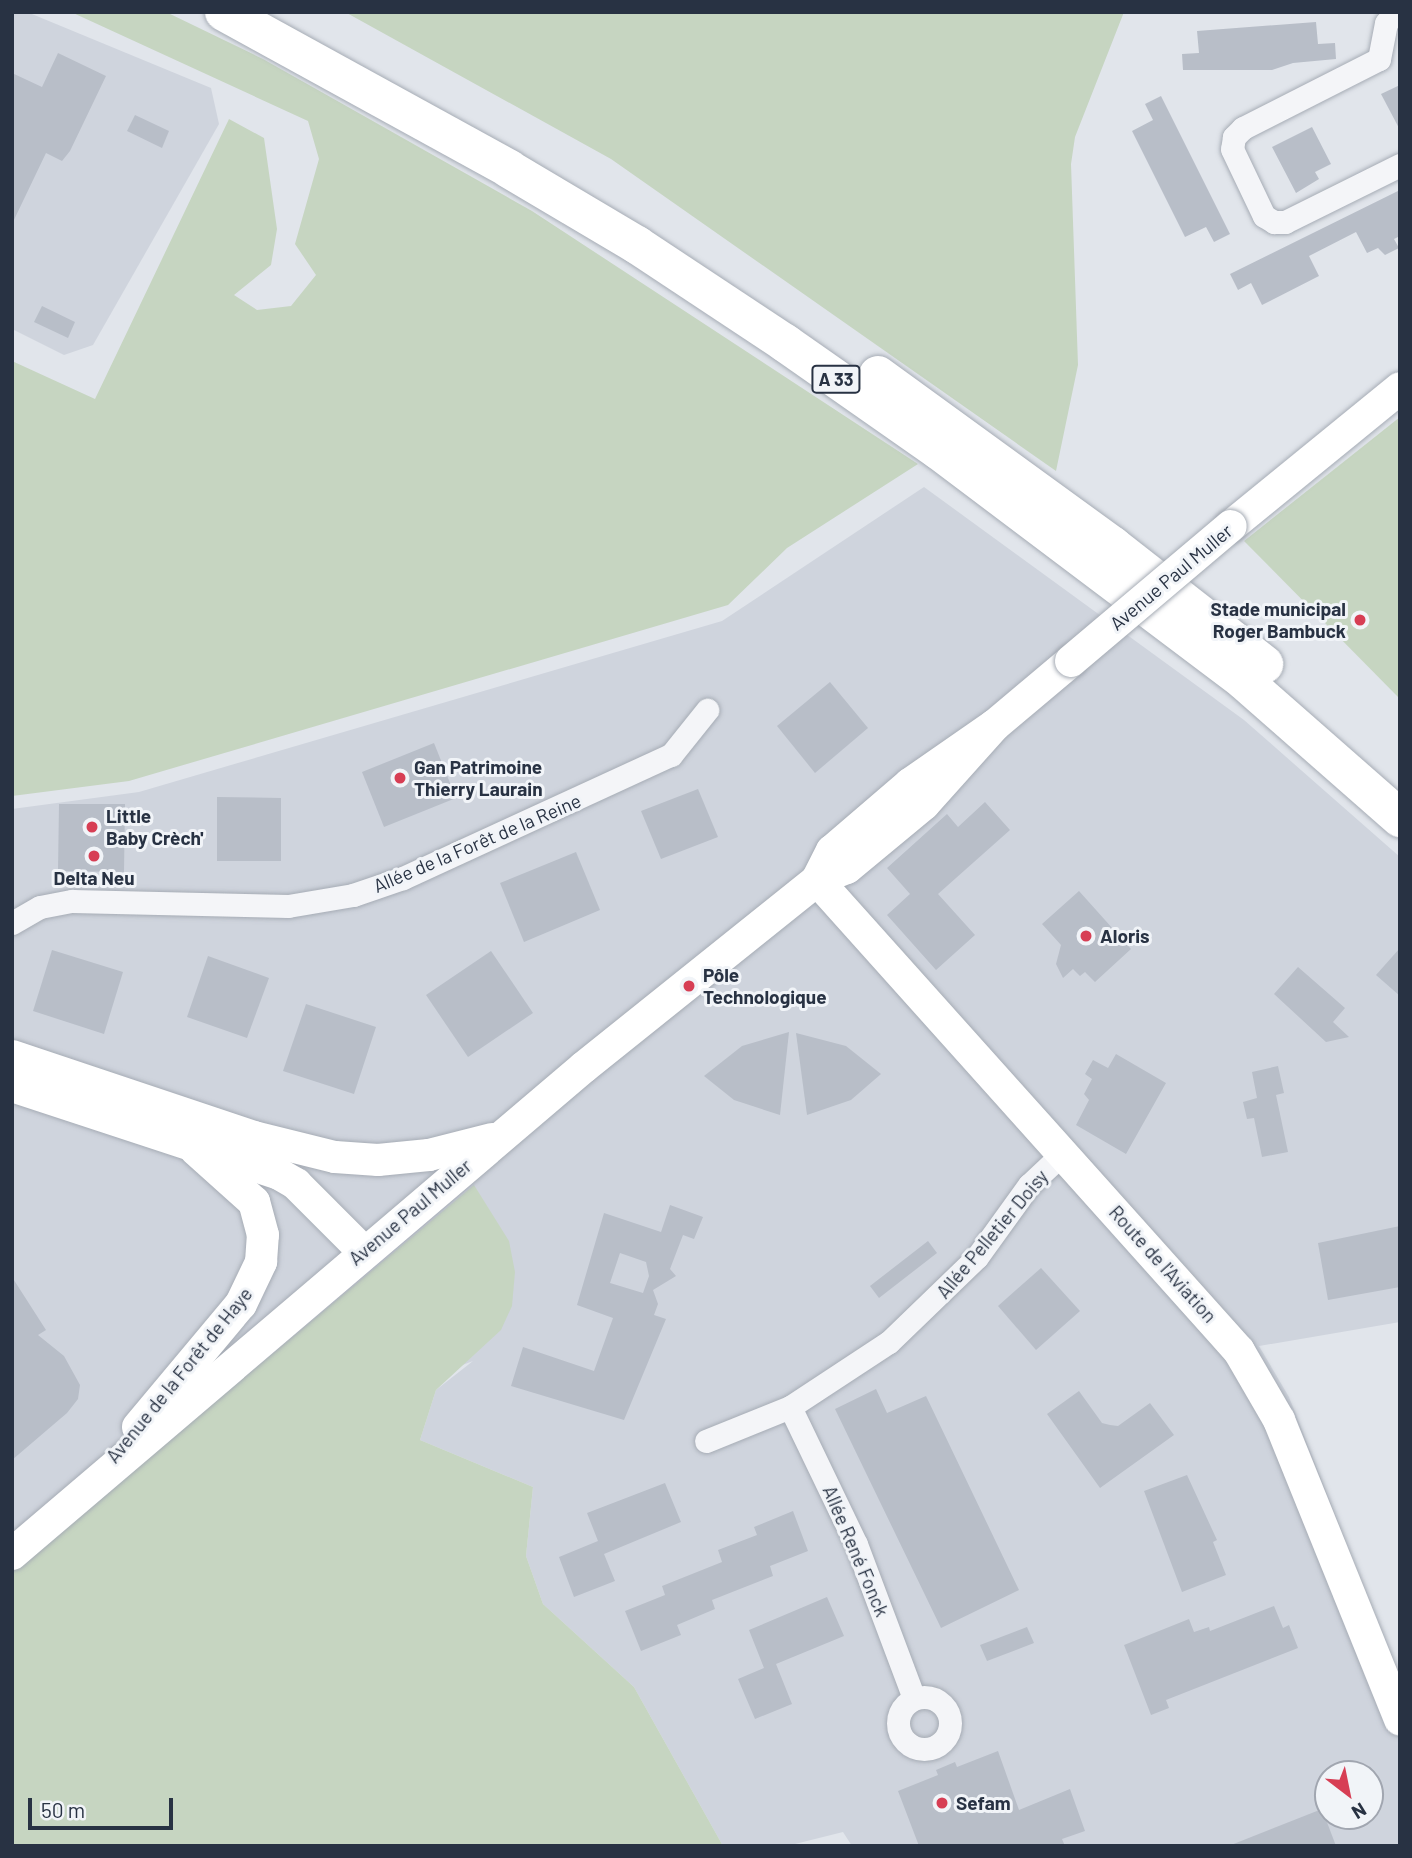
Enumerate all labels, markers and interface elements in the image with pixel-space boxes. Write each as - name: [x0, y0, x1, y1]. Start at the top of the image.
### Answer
- road number: A 33: [810, 365, 862, 394]
- street label: Avenue Paul Muller: [1105, 519, 1237, 635]
- place label: Stade municipal Roger Bambuck: [1211, 598, 1346, 642]
- marker: Stade municipal Roger Bambuck: [1352, 612, 1368, 628]
- place label: Gan Patrimoine Thierry Laurain: [414, 756, 543, 800]
- marker: Gan Patrimoine Thierry Laurain: [392, 770, 408, 786]
- street label: Allée de la Forêt de la Reine: [370, 789, 584, 897]
- place label: Little Baby Crèch': [106, 805, 203, 849]
- marker: Little Baby Crèch': [84, 819, 100, 835]
- marker: Delta Neu: [86, 848, 102, 864]
- place label: Delta Neu: [53, 867, 135, 889]
- place label: Aloris: [1100, 925, 1150, 947]
- marker: Aloris: [1078, 928, 1094, 944]
- place label: Pôle Technologique: [703, 964, 827, 1008]
- marker: Pôle Technologique: [681, 978, 697, 994]
- street label: Avenue Paul Muller: [344, 1154, 476, 1270]
- street label: Allée Pelletier Doisy: [932, 1165, 1052, 1303]
- street label: Route de l'Aviation: [1104, 1201, 1222, 1327]
- street label: Avenue de la Forêt de Haye: [101, 1283, 257, 1467]
- street label: Allée René Fonck: [818, 1482, 894, 1620]
- north arrow: [1314, 1760, 1384, 1830]
- scale bar: [32, 1784, 177, 1828]
- place label: Sefam: [956, 1792, 1011, 1814]
- marker: Sefam: [934, 1795, 950, 1811]
- text: 50 m: [41, 1797, 85, 1822]
- text: N: [1348, 1798, 1371, 1825]

